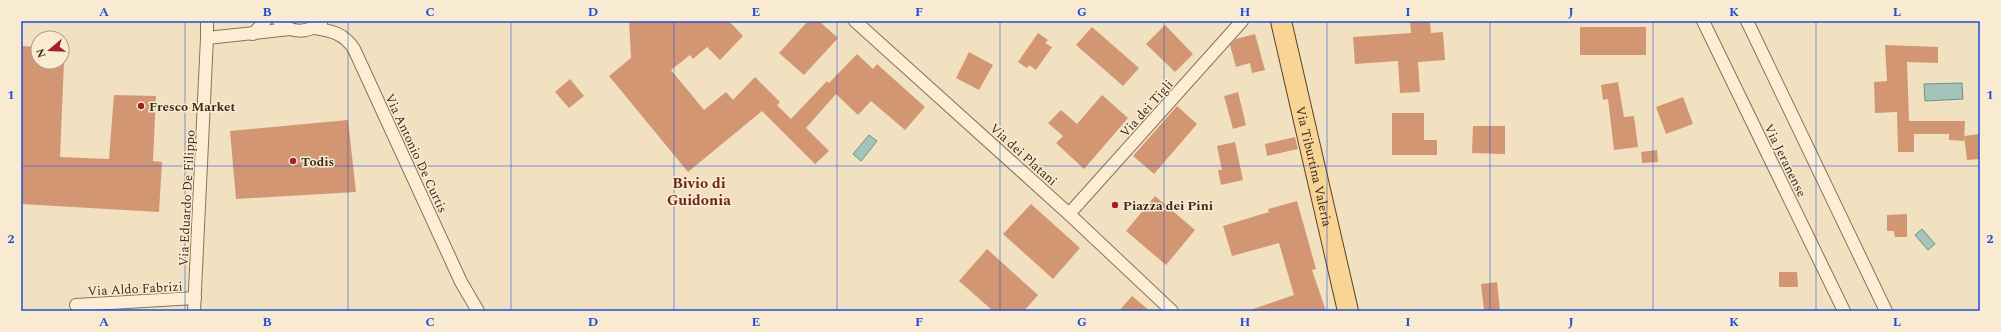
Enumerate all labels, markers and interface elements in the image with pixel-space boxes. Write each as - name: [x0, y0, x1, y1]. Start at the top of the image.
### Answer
- text: A: [99, 2, 109, 22]
- text: B: [262, 2, 272, 22]
- text: C: [425, 2, 435, 22]
- text: D: [588, 2, 598, 22]
- text: E: [752, 2, 761, 22]
- text: F: [915, 2, 923, 22]
- text: G: [1077, 2, 1087, 22]
- text: H: [1240, 2, 1251, 22]
- text: I: [1405, 2, 1411, 22]
- text: J: [1568, 2, 1574, 22]
- text: K: [1729, 2, 1739, 22]
- text: L: [1893, 2, 1901, 22]
- north arrow: [30, 30, 70, 70]
- text: N: [32, 46, 51, 60]
- street label: Via dei Tigli: [1115, 75, 1178, 142]
- text: 1: [7, 85, 15, 105]
- text: 1: [1986, 85, 1994, 105]
- street label: Via Antonio De Curtis: [380, 90, 453, 217]
- place label: Fresco Market: [149, 97, 235, 117]
- marker: Fresco Market: [136, 101, 146, 111]
- street label: Via Tiburtina Valeria: [1290, 104, 1337, 229]
- street label: Via dei Platani: [985, 119, 1062, 191]
- street label: Via Jeranense: [1759, 120, 1811, 200]
- street label: Via Eduardo De Filippo: [173, 129, 201, 267]
- place label: Todis: [301, 152, 334, 172]
- marker: Todis: [288, 156, 298, 166]
- district label: Bivio di Guidonia: [667, 172, 731, 212]
- place label: Piazza dei Pini: [1123, 196, 1213, 216]
- marker: Piazza dei Pini: [1110, 200, 1120, 210]
- text: 2: [7, 229, 15, 249]
- text: 2: [1986, 229, 1994, 249]
- street label: Via Aldo Fabrizi: [87, 277, 183, 301]
- text: A: [99, 312, 109, 332]
- text: B: [262, 312, 272, 332]
- text: C: [425, 312, 435, 332]
- text: D: [588, 312, 598, 332]
- text: E: [752, 312, 761, 332]
- text: F: [915, 312, 923, 332]
- text: G: [1077, 312, 1087, 332]
- text: H: [1240, 312, 1251, 332]
- text: I: [1405, 312, 1411, 332]
- text: J: [1568, 312, 1574, 332]
- text: K: [1729, 312, 1739, 332]
- text: L: [1893, 312, 1901, 332]

